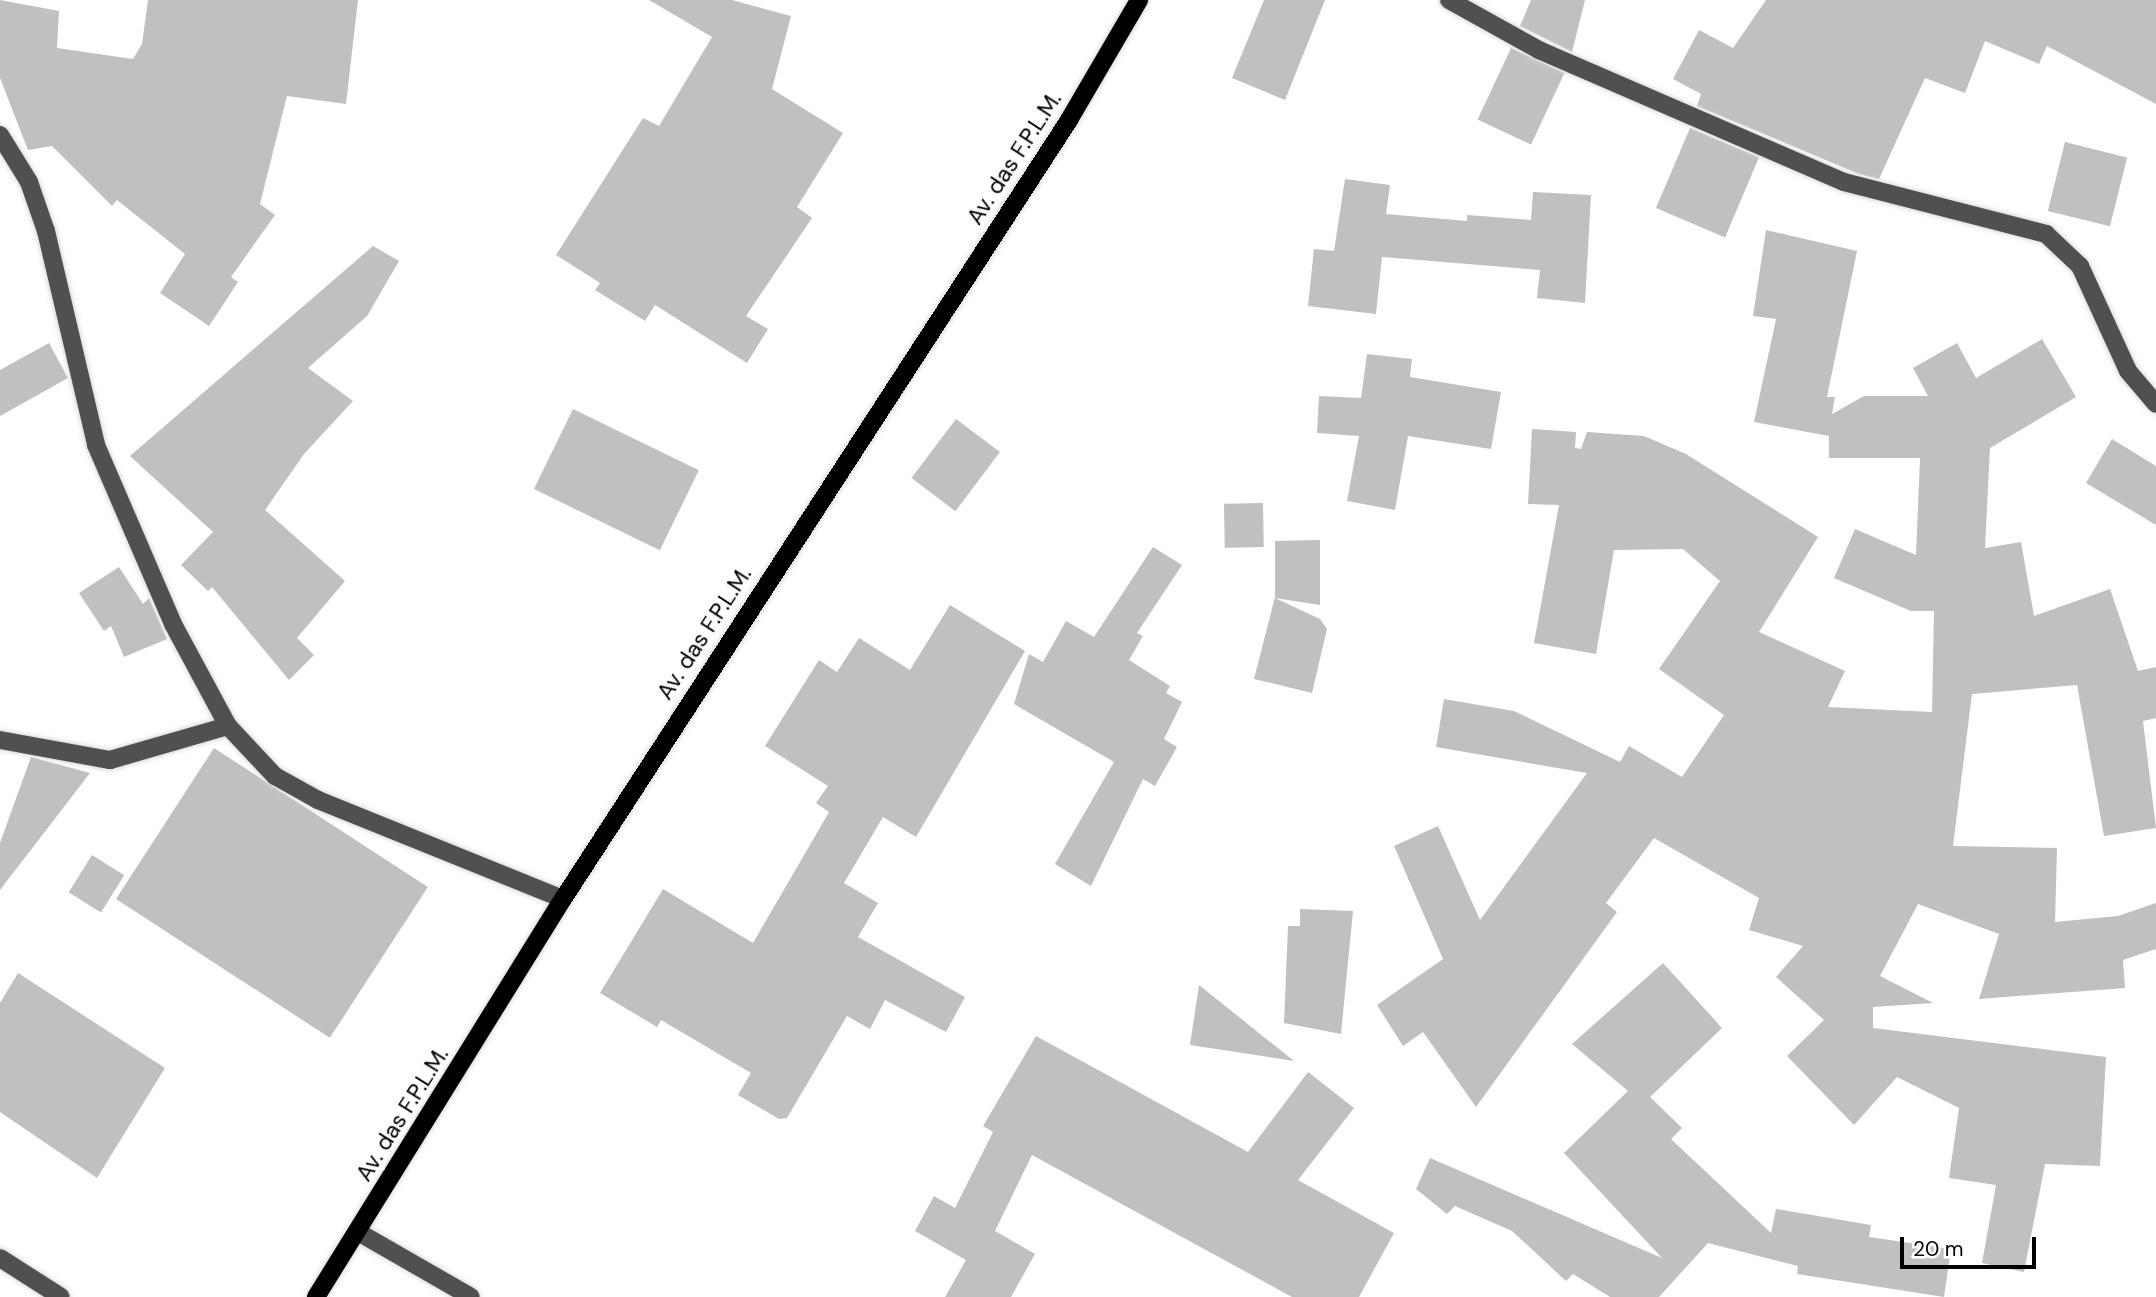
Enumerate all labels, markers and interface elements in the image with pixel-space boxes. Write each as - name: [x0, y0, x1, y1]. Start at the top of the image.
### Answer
- street label: Av. das F.P.L.M.: [961, 86, 1067, 230]
- street label: Av. das F.P.L.M.: [651, 561, 757, 705]
- street label: Av. das F.P.L.M.: [350, 1042, 454, 1186]
- scale bar: [1904, 1224, 2040, 1268]
- text: 20 m: [1913, 1235, 1964, 1263]

